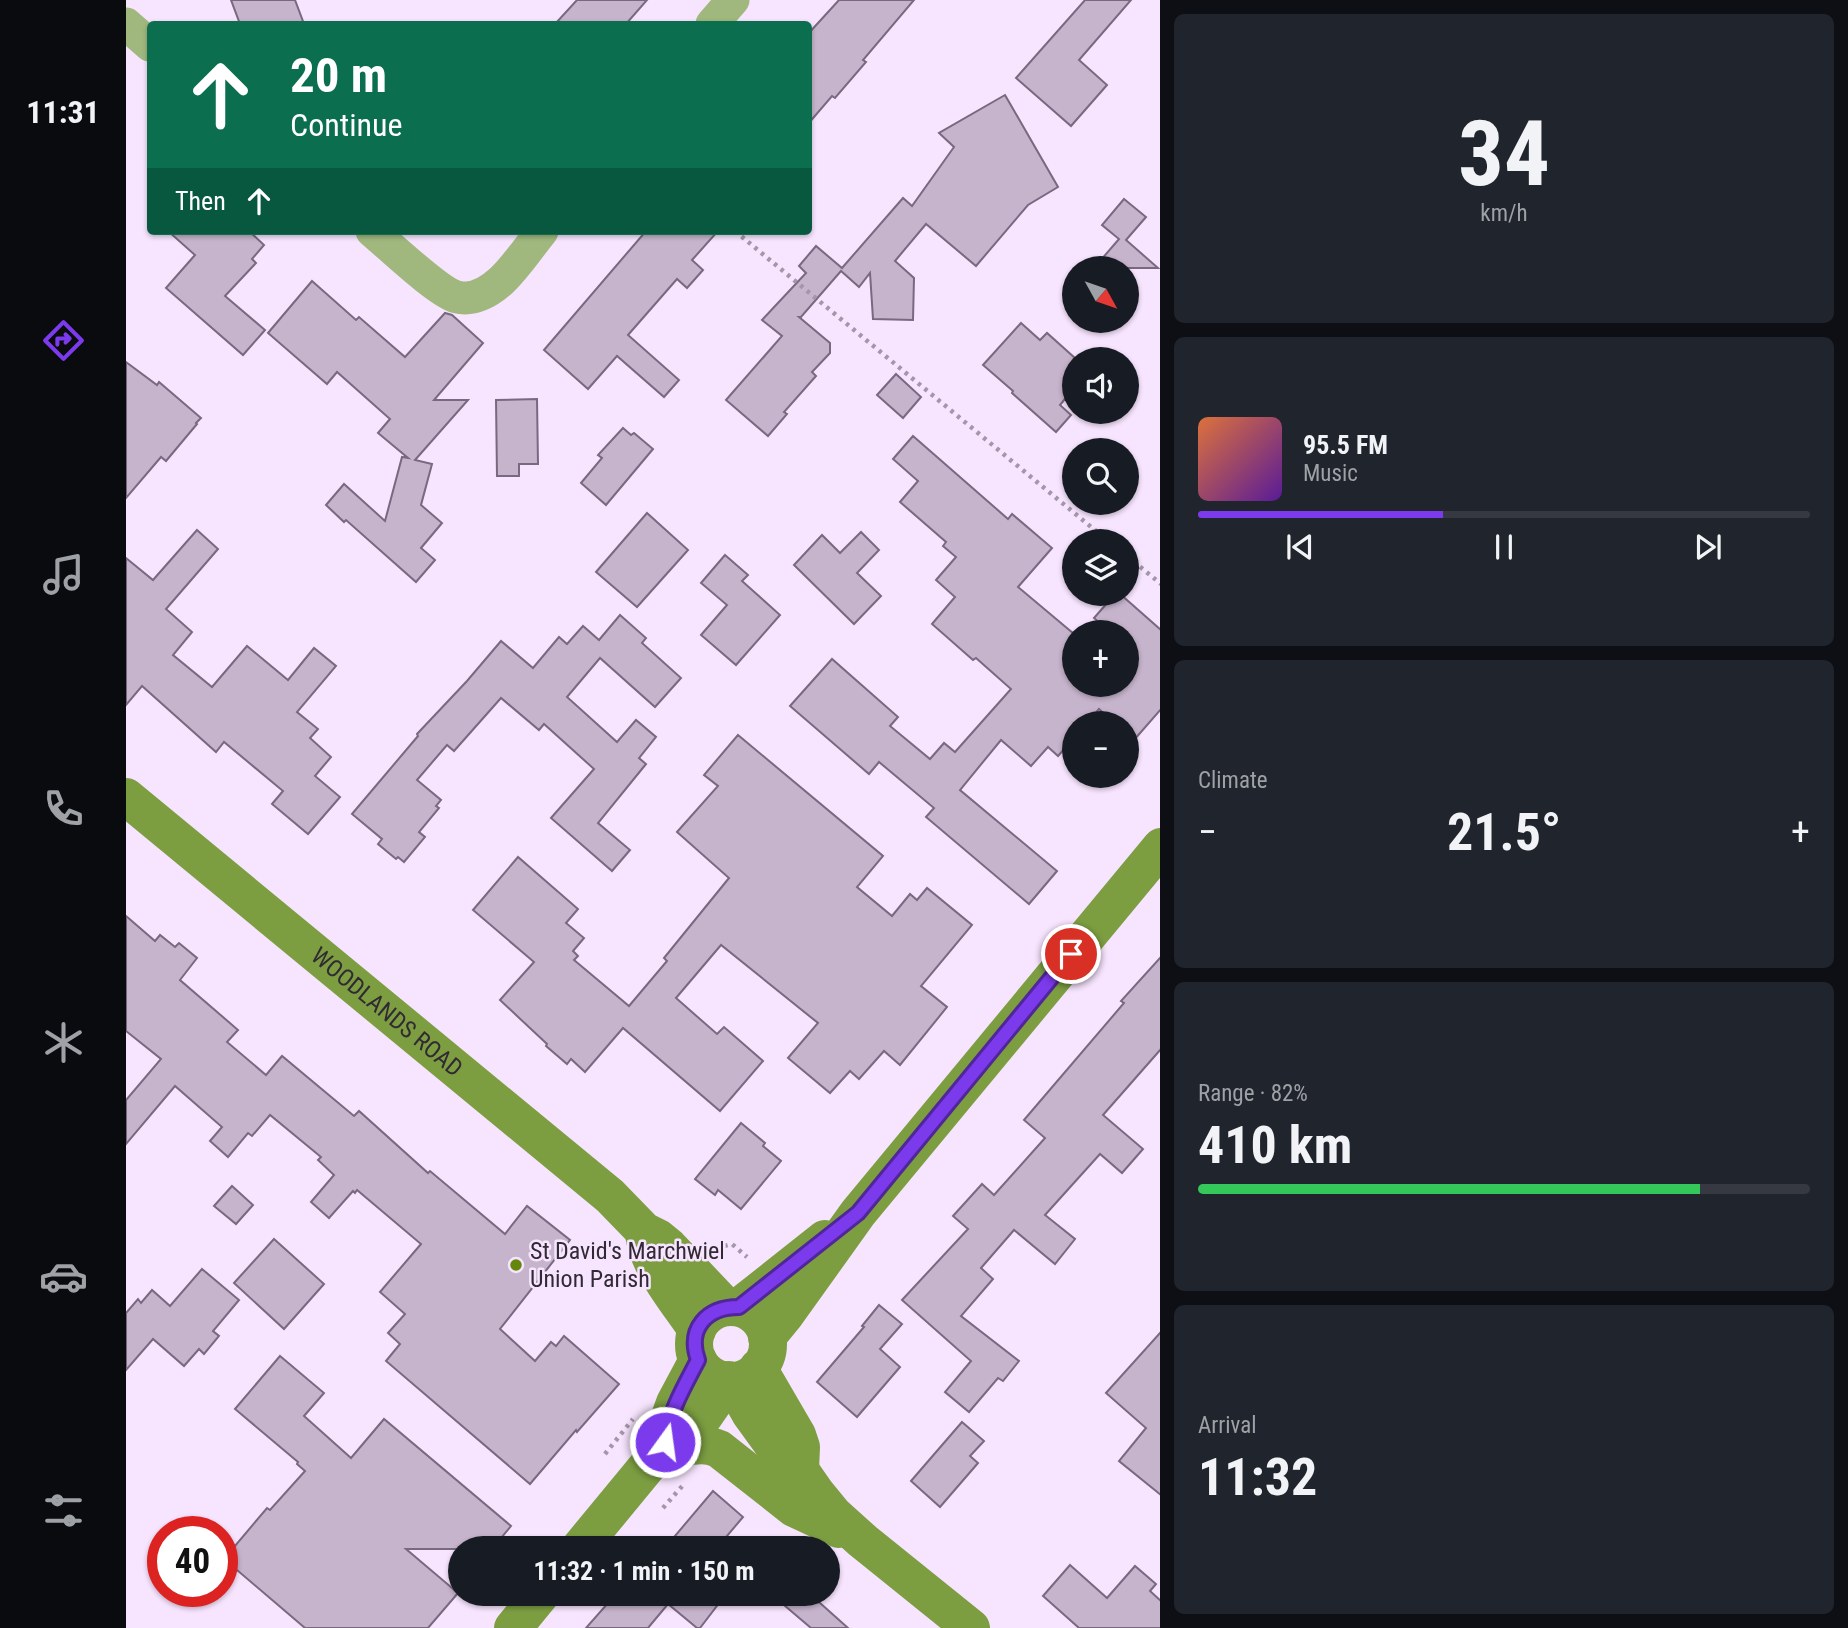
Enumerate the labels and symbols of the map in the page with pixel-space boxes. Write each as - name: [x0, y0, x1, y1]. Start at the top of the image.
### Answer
- north arrow: [1062, 256, 1139, 332]
- pin: [1041, 924, 1101, 984]
- street label: WOODLANDS ROAD: [306, 942, 468, 1082]
- place label: St David's Marchwiel Union Parish: [530, 1237, 725, 1293]
- marker: St David's Marchwiel Union Parish: [508, 1257, 524, 1273]
- position arrow: [628, 1405, 702, 1479]
- speed limit sign: 40: [147, 1516, 238, 1607]

